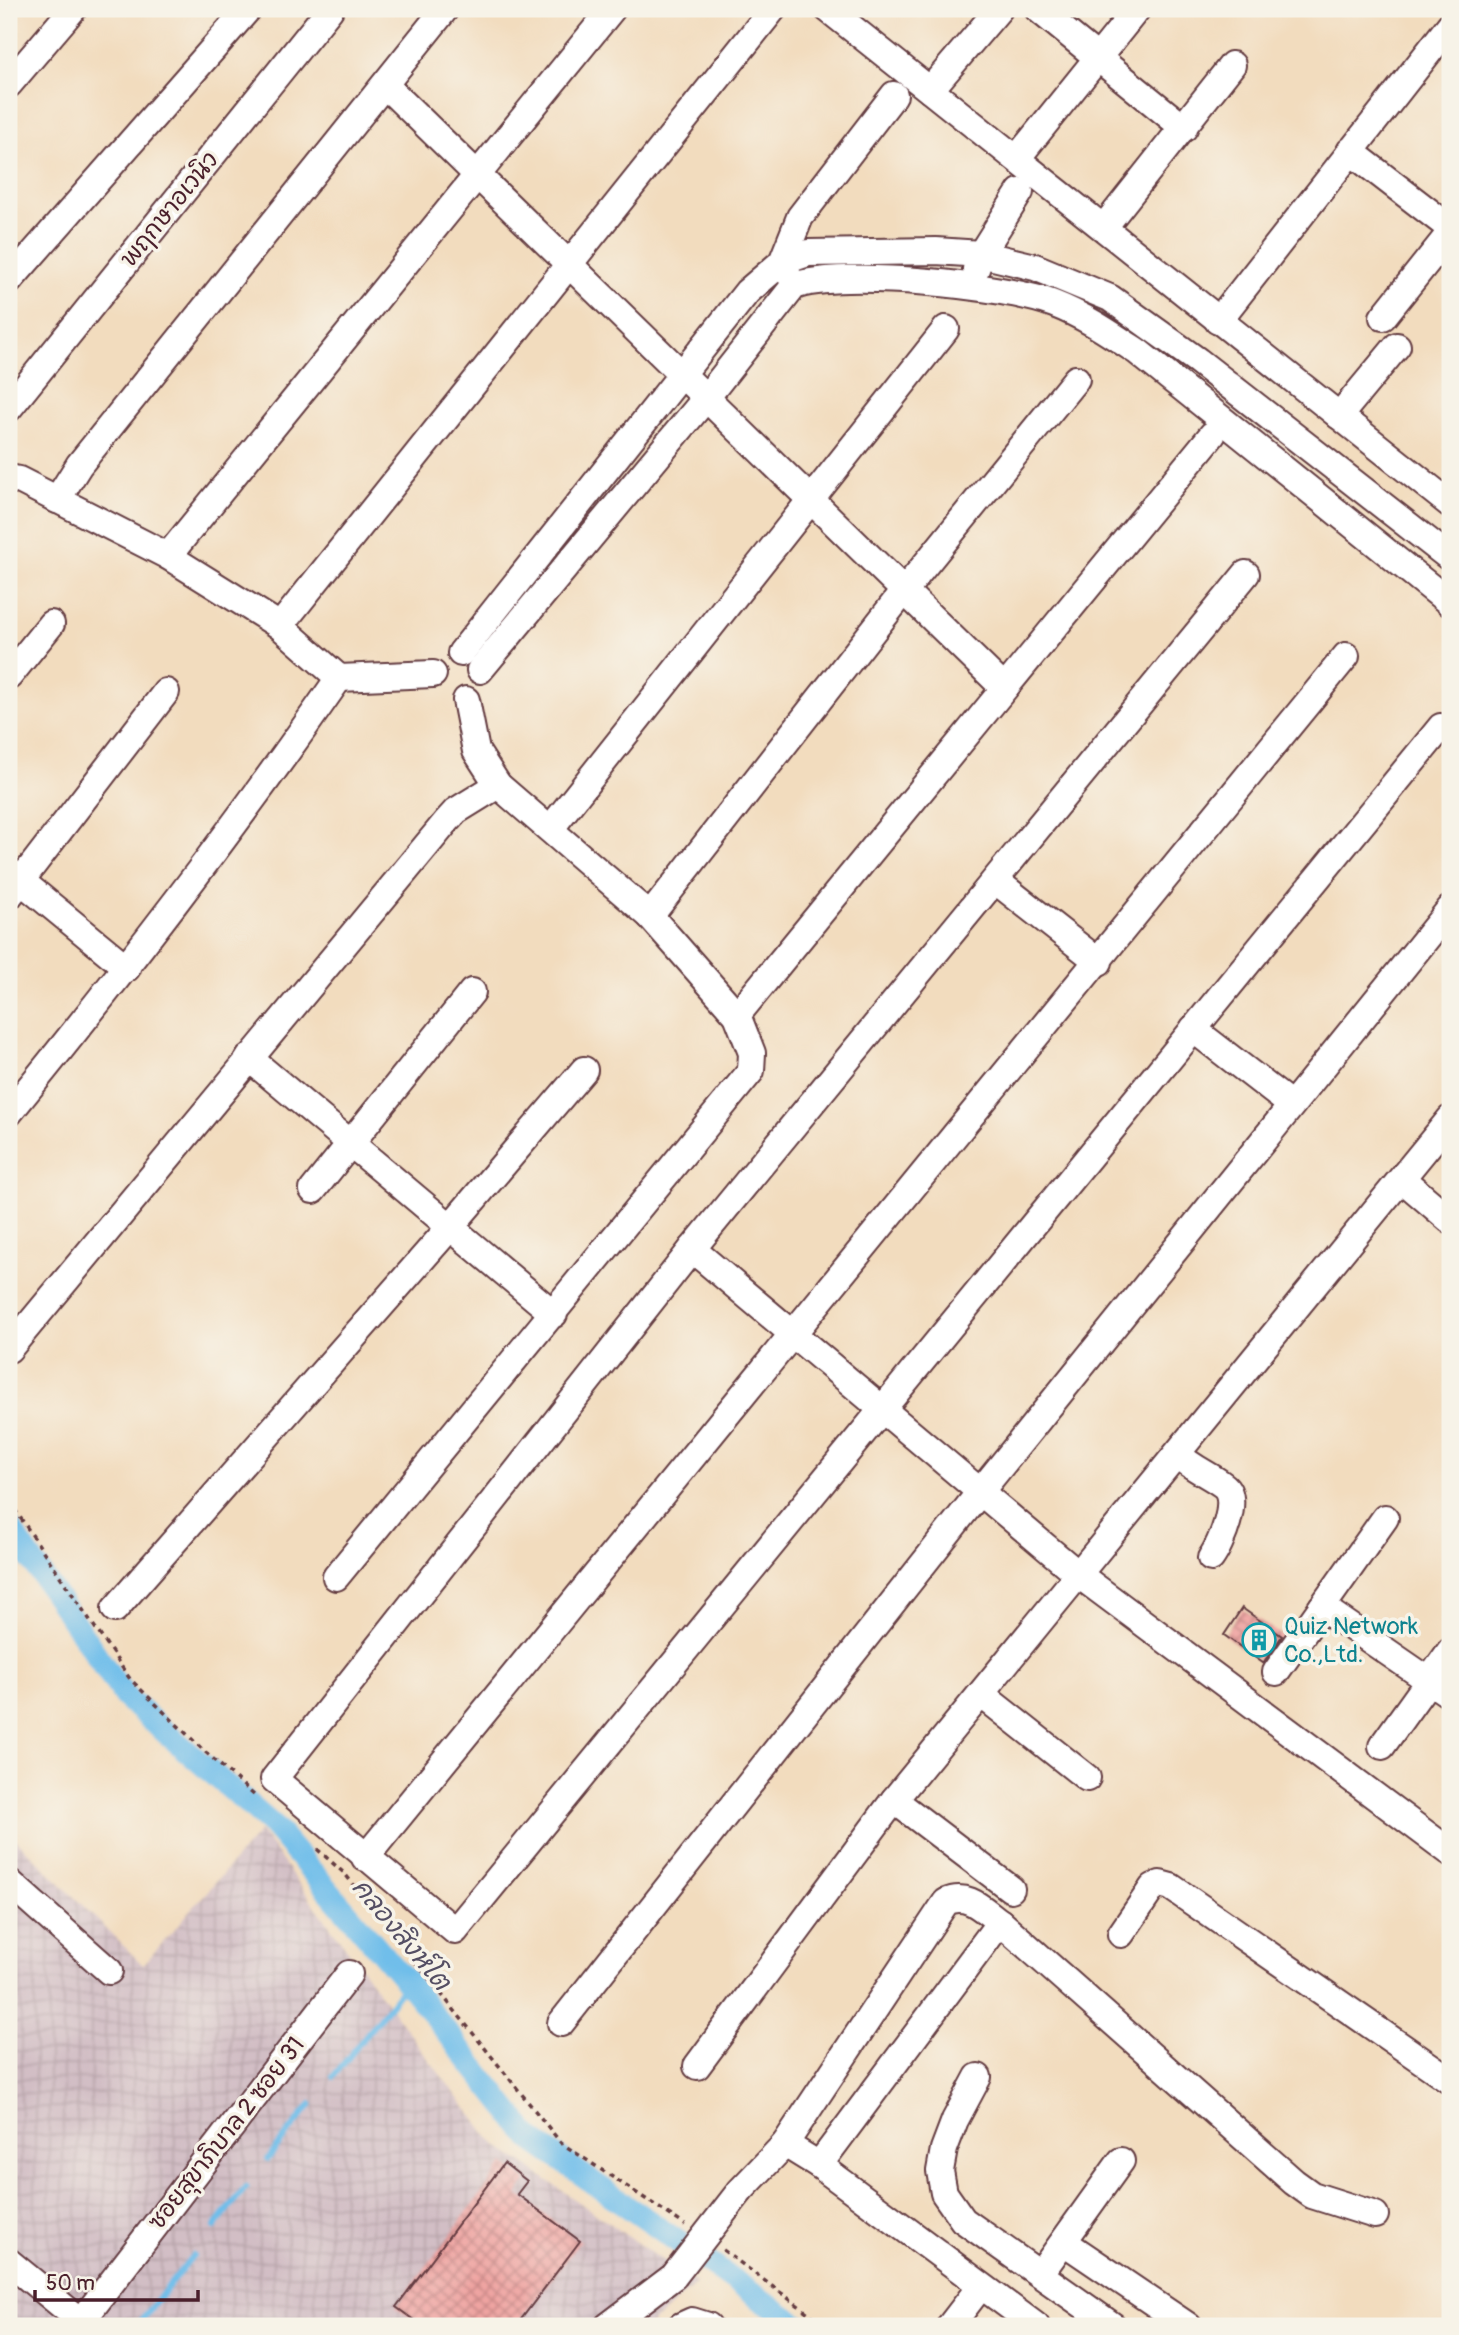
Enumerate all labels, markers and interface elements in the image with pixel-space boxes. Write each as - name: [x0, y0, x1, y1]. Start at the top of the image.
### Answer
- street label: พฤกษาอเวนิว: [114, 146, 225, 273]
- place label: Quiz Network Co.,Ltd.: [1284, 1612, 1418, 1669]
- building icon: Quiz Network Co.,Ltd.: [1240, 1621, 1278, 1659]
- water label: คลองสิงห์โต: [345, 1871, 460, 1998]
- street label: ซอยสุขาภิบาล 2 ซอย 31: [142, 2031, 313, 2237]
- scale bar: [35, 2258, 198, 2302]
- text: 50 m: [46, 2270, 95, 2297]

